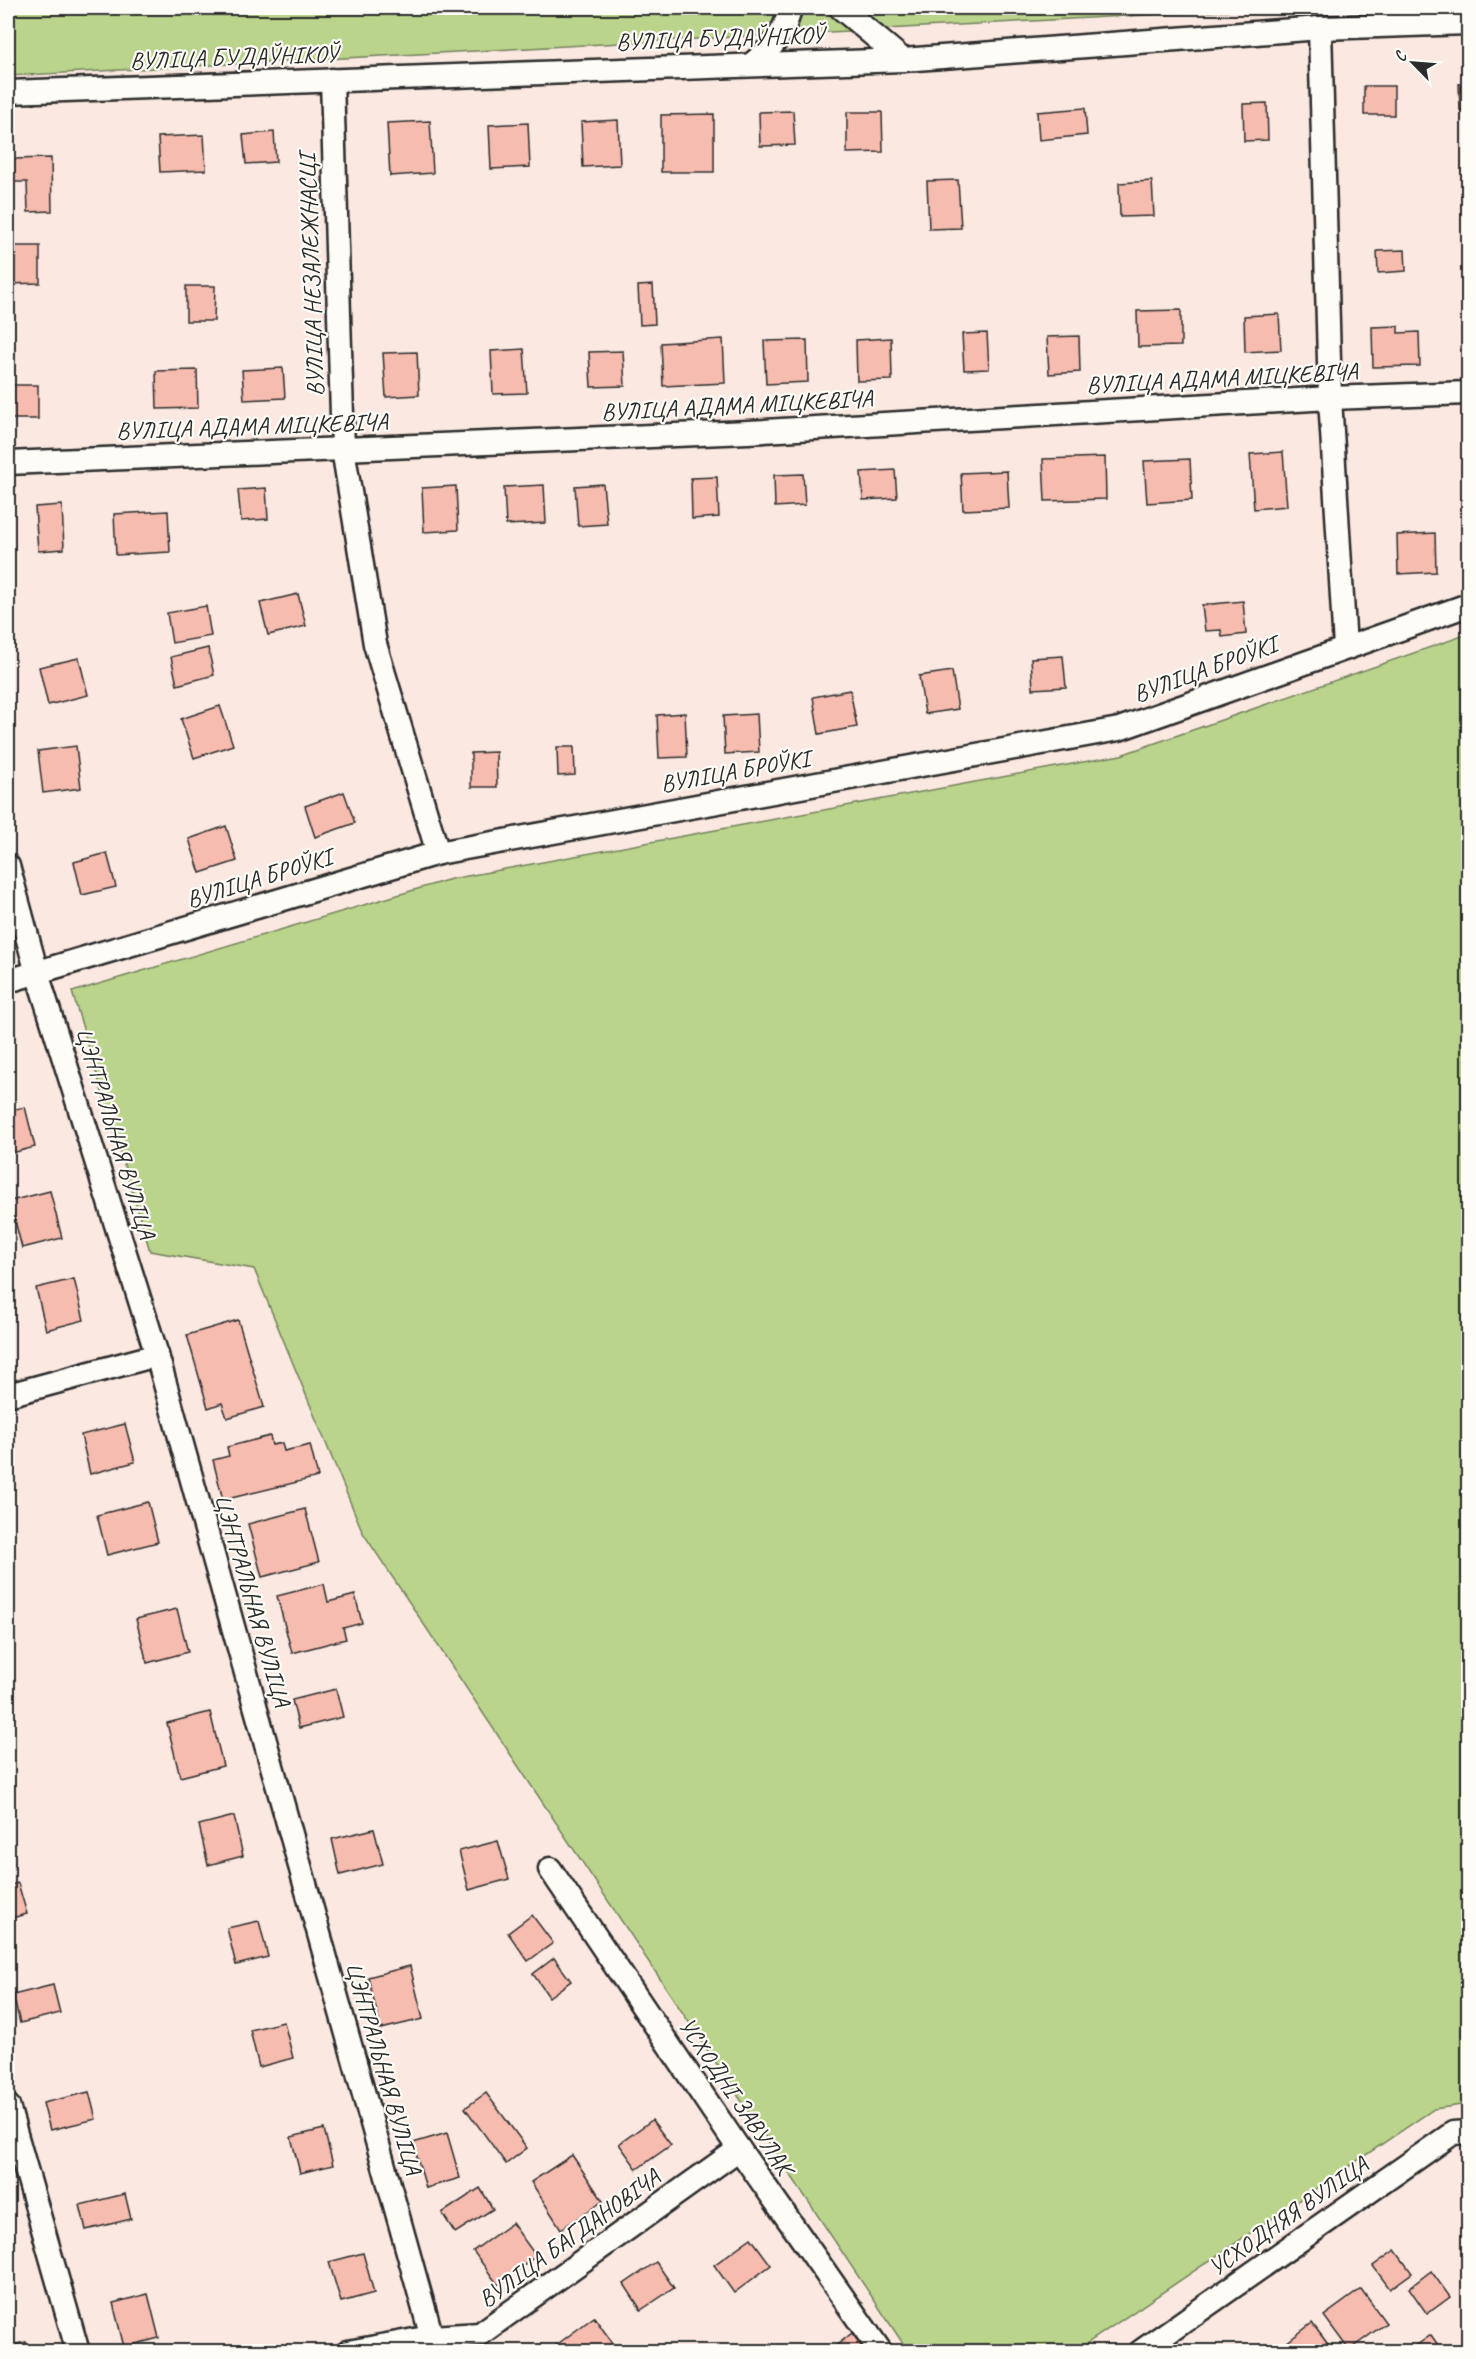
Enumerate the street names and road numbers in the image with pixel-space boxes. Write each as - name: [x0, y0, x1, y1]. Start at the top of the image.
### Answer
- street label: ВУЛІЦА БУДАЎНІКОЎ: [615, 19, 828, 57]
- street label: ВУЛІЦА БУДАЎНІКОЎ: [129, 38, 342, 76]
- street label: ВУЛІЦА НЕЗАЛЕЖНАСЦІ: [292, 148, 330, 397]
- street label: ВУЛІЦА АДАМА МІЦКЕВІЧА: [1086, 356, 1359, 400]
- street label: ВУЛІЦА АДАМА МІЦКЕВІЧА: [601, 383, 874, 427]
- street label: ВУЛІЦА АДАМА МІЦКЕВІЧА: [116, 406, 389, 446]
- street label: ВУЛІЦА БРОЎКІ: [1129, 627, 1286, 709]
- street label: ВУЛІЦА БРОЎКІ: [658, 742, 817, 799]
- street label: ВУЛІЦА БРОЎКІ: [183, 840, 340, 914]
- street label: ЦЭНТРАЛЬНАЯ ВУЛІЦА: [70, 1024, 163, 1243]
- street label: ЦЭНТРАЛЬНАЯ ВУЛІЦА: [208, 1490, 298, 1711]
- street label: ЦЭНТРАЛЬНАЯ ВУЛІЦА: [339, 1958, 429, 2179]
- street label: УСХОДНІ ЗАВУЛАК: [672, 2012, 803, 2185]
- street label: УСХОДНЯЯ ВУЛІЦА: [1202, 2149, 1374, 2282]
- street label: ВУЛІЦА БАГДАНОВІЧА: [473, 2162, 666, 2314]

